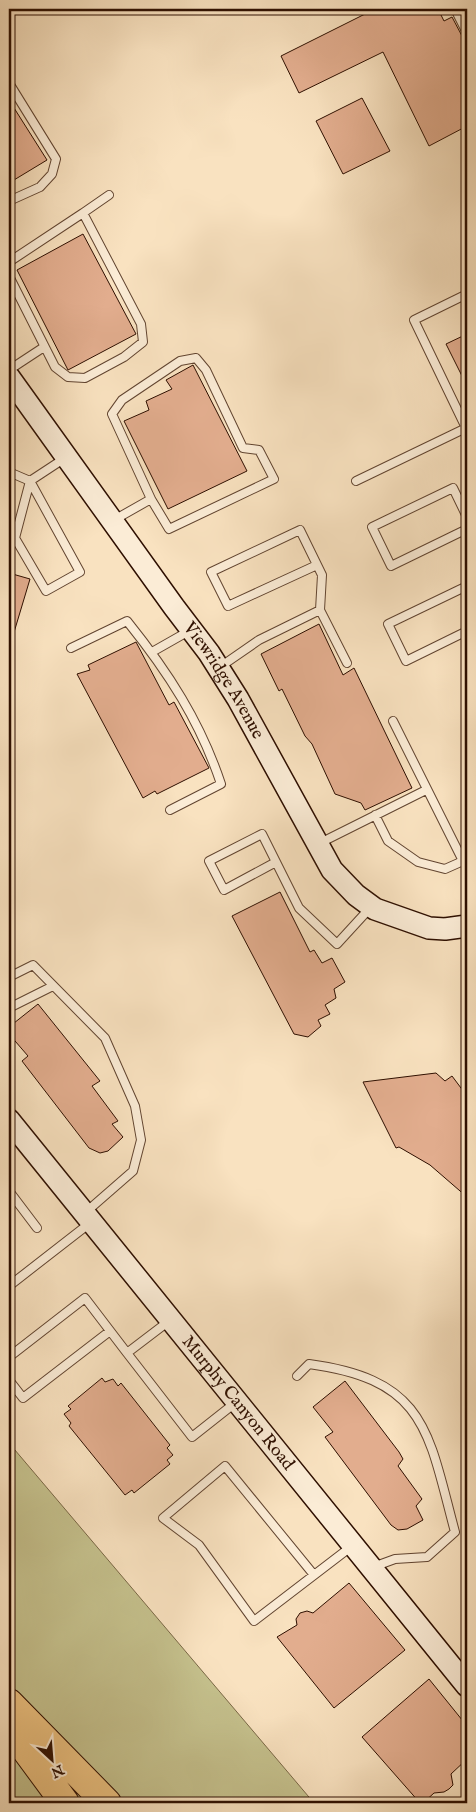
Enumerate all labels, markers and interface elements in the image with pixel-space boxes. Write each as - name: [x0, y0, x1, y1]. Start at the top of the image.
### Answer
- street label: Viewridge Avenue: [177, 616, 269, 743]
- street label: Murphy Canyon Road: [176, 1331, 300, 1475]
- north arrow: [28, 1734, 78, 1784]
- text: N: [48, 1760, 68, 1782]

